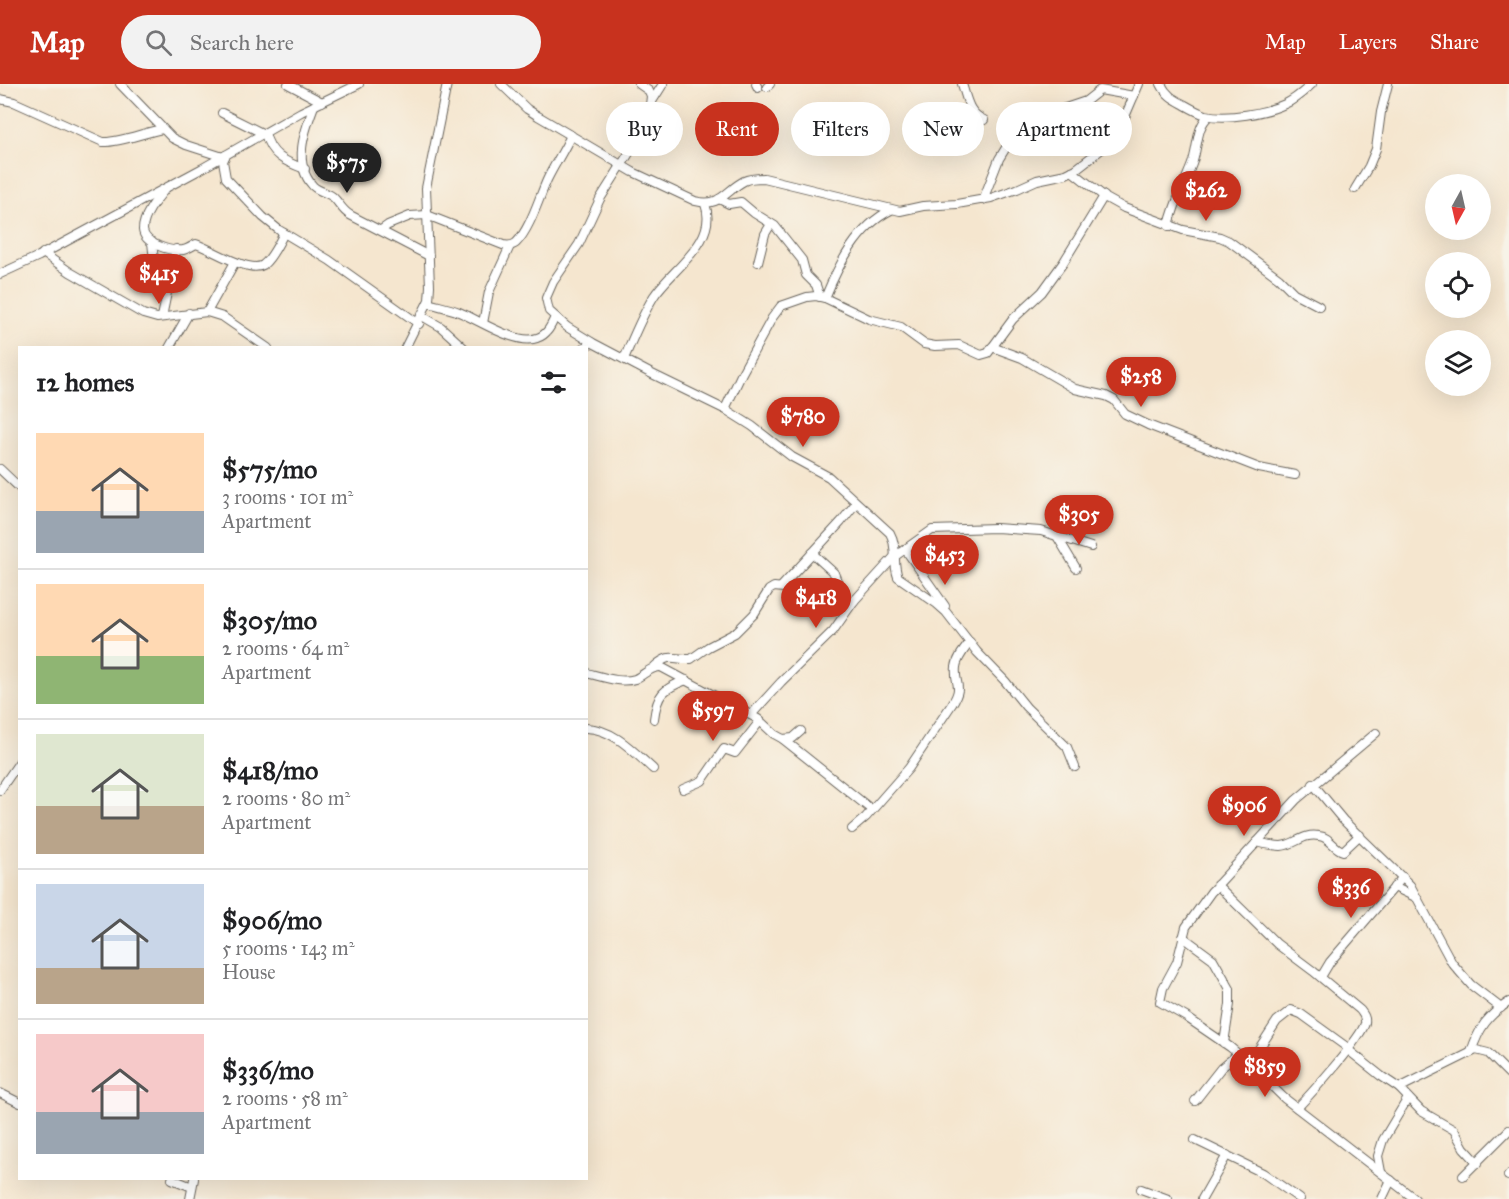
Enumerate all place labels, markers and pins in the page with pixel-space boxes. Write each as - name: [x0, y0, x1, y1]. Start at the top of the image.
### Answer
- pin: $575: [311, 143, 383, 194]
- pin: $262: [1170, 171, 1242, 222]
- pin: $415: [123, 254, 195, 305]
- pin: $258: [1105, 357, 1177, 408]
- pin: $780: [767, 397, 839, 448]
- pin: $305: [1043, 495, 1115, 546]
- pin: $453: [909, 535, 981, 586]
- pin: $418: [780, 578, 852, 629]
- pin: $597: [677, 691, 749, 742]
- pin: $906: [1208, 786, 1280, 837]
- pin: $336: [1315, 868, 1387, 919]
- pin: $859: [1229, 1047, 1301, 1098]

